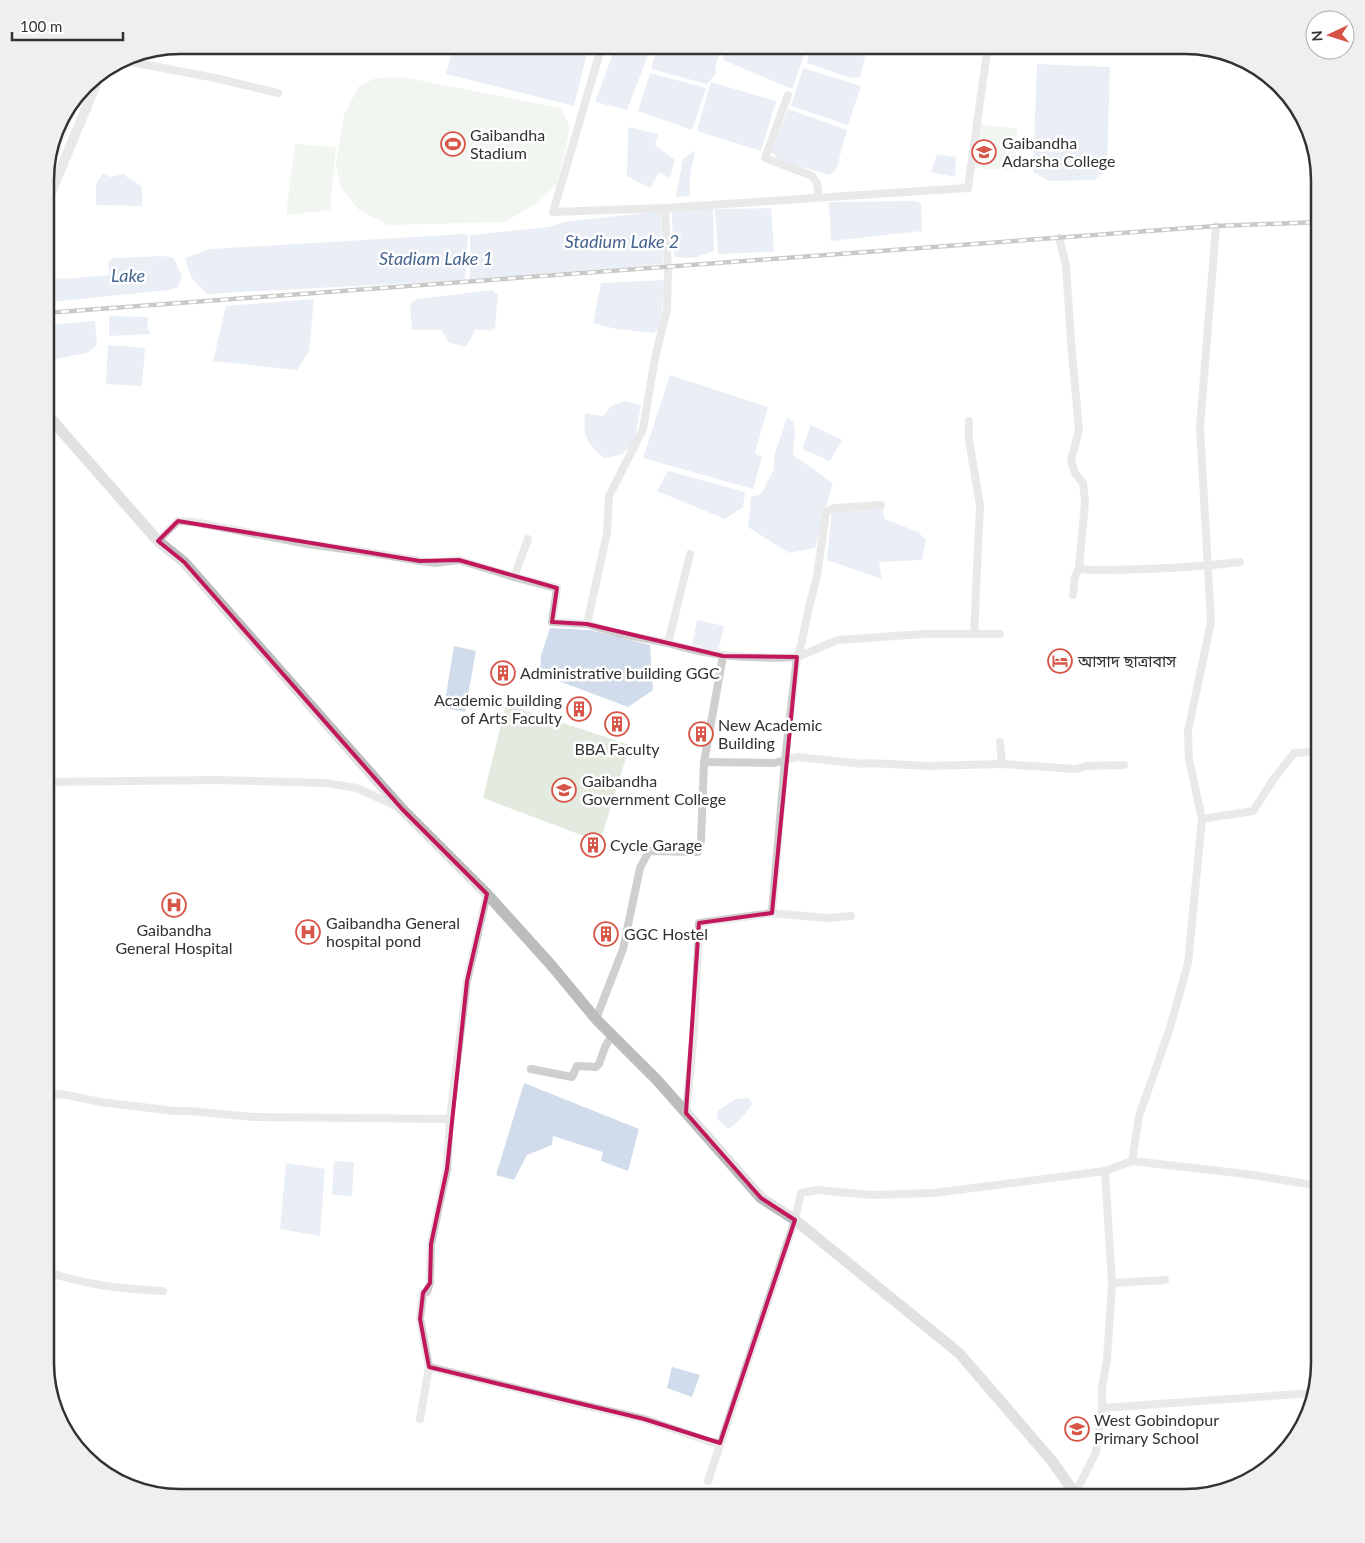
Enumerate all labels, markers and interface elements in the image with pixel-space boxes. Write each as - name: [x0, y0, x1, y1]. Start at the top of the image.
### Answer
- scale bar: [12, 10, 124, 42]
- north arrow: [1305, 10, 1355, 60]
- text: 100 m: [20, 17, 62, 35]
- text: N: [1308, 30, 1325, 42]
- place label: Gaibandha Stadium: [470, 125, 545, 162]
- sports icon: Gaibandha Stadium: [440, 131, 466, 157]
- place label: Gaibandha Adarsha College: [1002, 133, 1116, 170]
- school or university icon: Gaibandha Adarsha College: [971, 139, 997, 165]
- water label: Stadium Lake 2: [565, 230, 679, 252]
- water label: Stadiam Lake 1: [379, 247, 493, 269]
- water label: Lake: [111, 264, 145, 286]
- hotel icon: আসাদ ছাত্রাবাস: [1047, 648, 1073, 674]
- place label: আসাদ ছাত্রাবাস: [1077, 651, 1177, 670]
- building icon: Administrative building GGC: [490, 660, 516, 686]
- place label: Administrative building GGC: [520, 663, 720, 682]
- place label: Academic building of Arts Faculty: [434, 690, 563, 727]
- building icon: Academic building of Arts Faculty: [566, 696, 592, 722]
- building icon: BBA Faculty: [604, 711, 630, 737]
- place label: New Academic Building: [718, 715, 823, 752]
- building icon: New Academic Building: [688, 721, 714, 747]
- place label: BBA Faculty: [574, 739, 660, 758]
- place label: Gaibandha Government College: [582, 771, 726, 808]
- school or university icon: Gaibandha Government College: [551, 777, 577, 803]
- building icon: Cycle Garage: [580, 832, 606, 858]
- place label: Cycle Garage: [610, 835, 702, 854]
- hospital icon: Gaibandha General Hospital: [161, 892, 187, 918]
- place label: Gaibandha General hospital pond: [326, 913, 460, 950]
- hospital icon: Gaibandha General hospital pond: [295, 919, 321, 945]
- place label: Gaibandha General Hospital: [115, 920, 233, 957]
- building icon: GGC Hostel: [593, 921, 619, 947]
- place label: GGC Hostel: [624, 924, 708, 943]
- place label: West Gobindopur Primary School: [1094, 1410, 1219, 1447]
- school or university icon: West Gobindopur Primary School: [1064, 1416, 1090, 1442]

